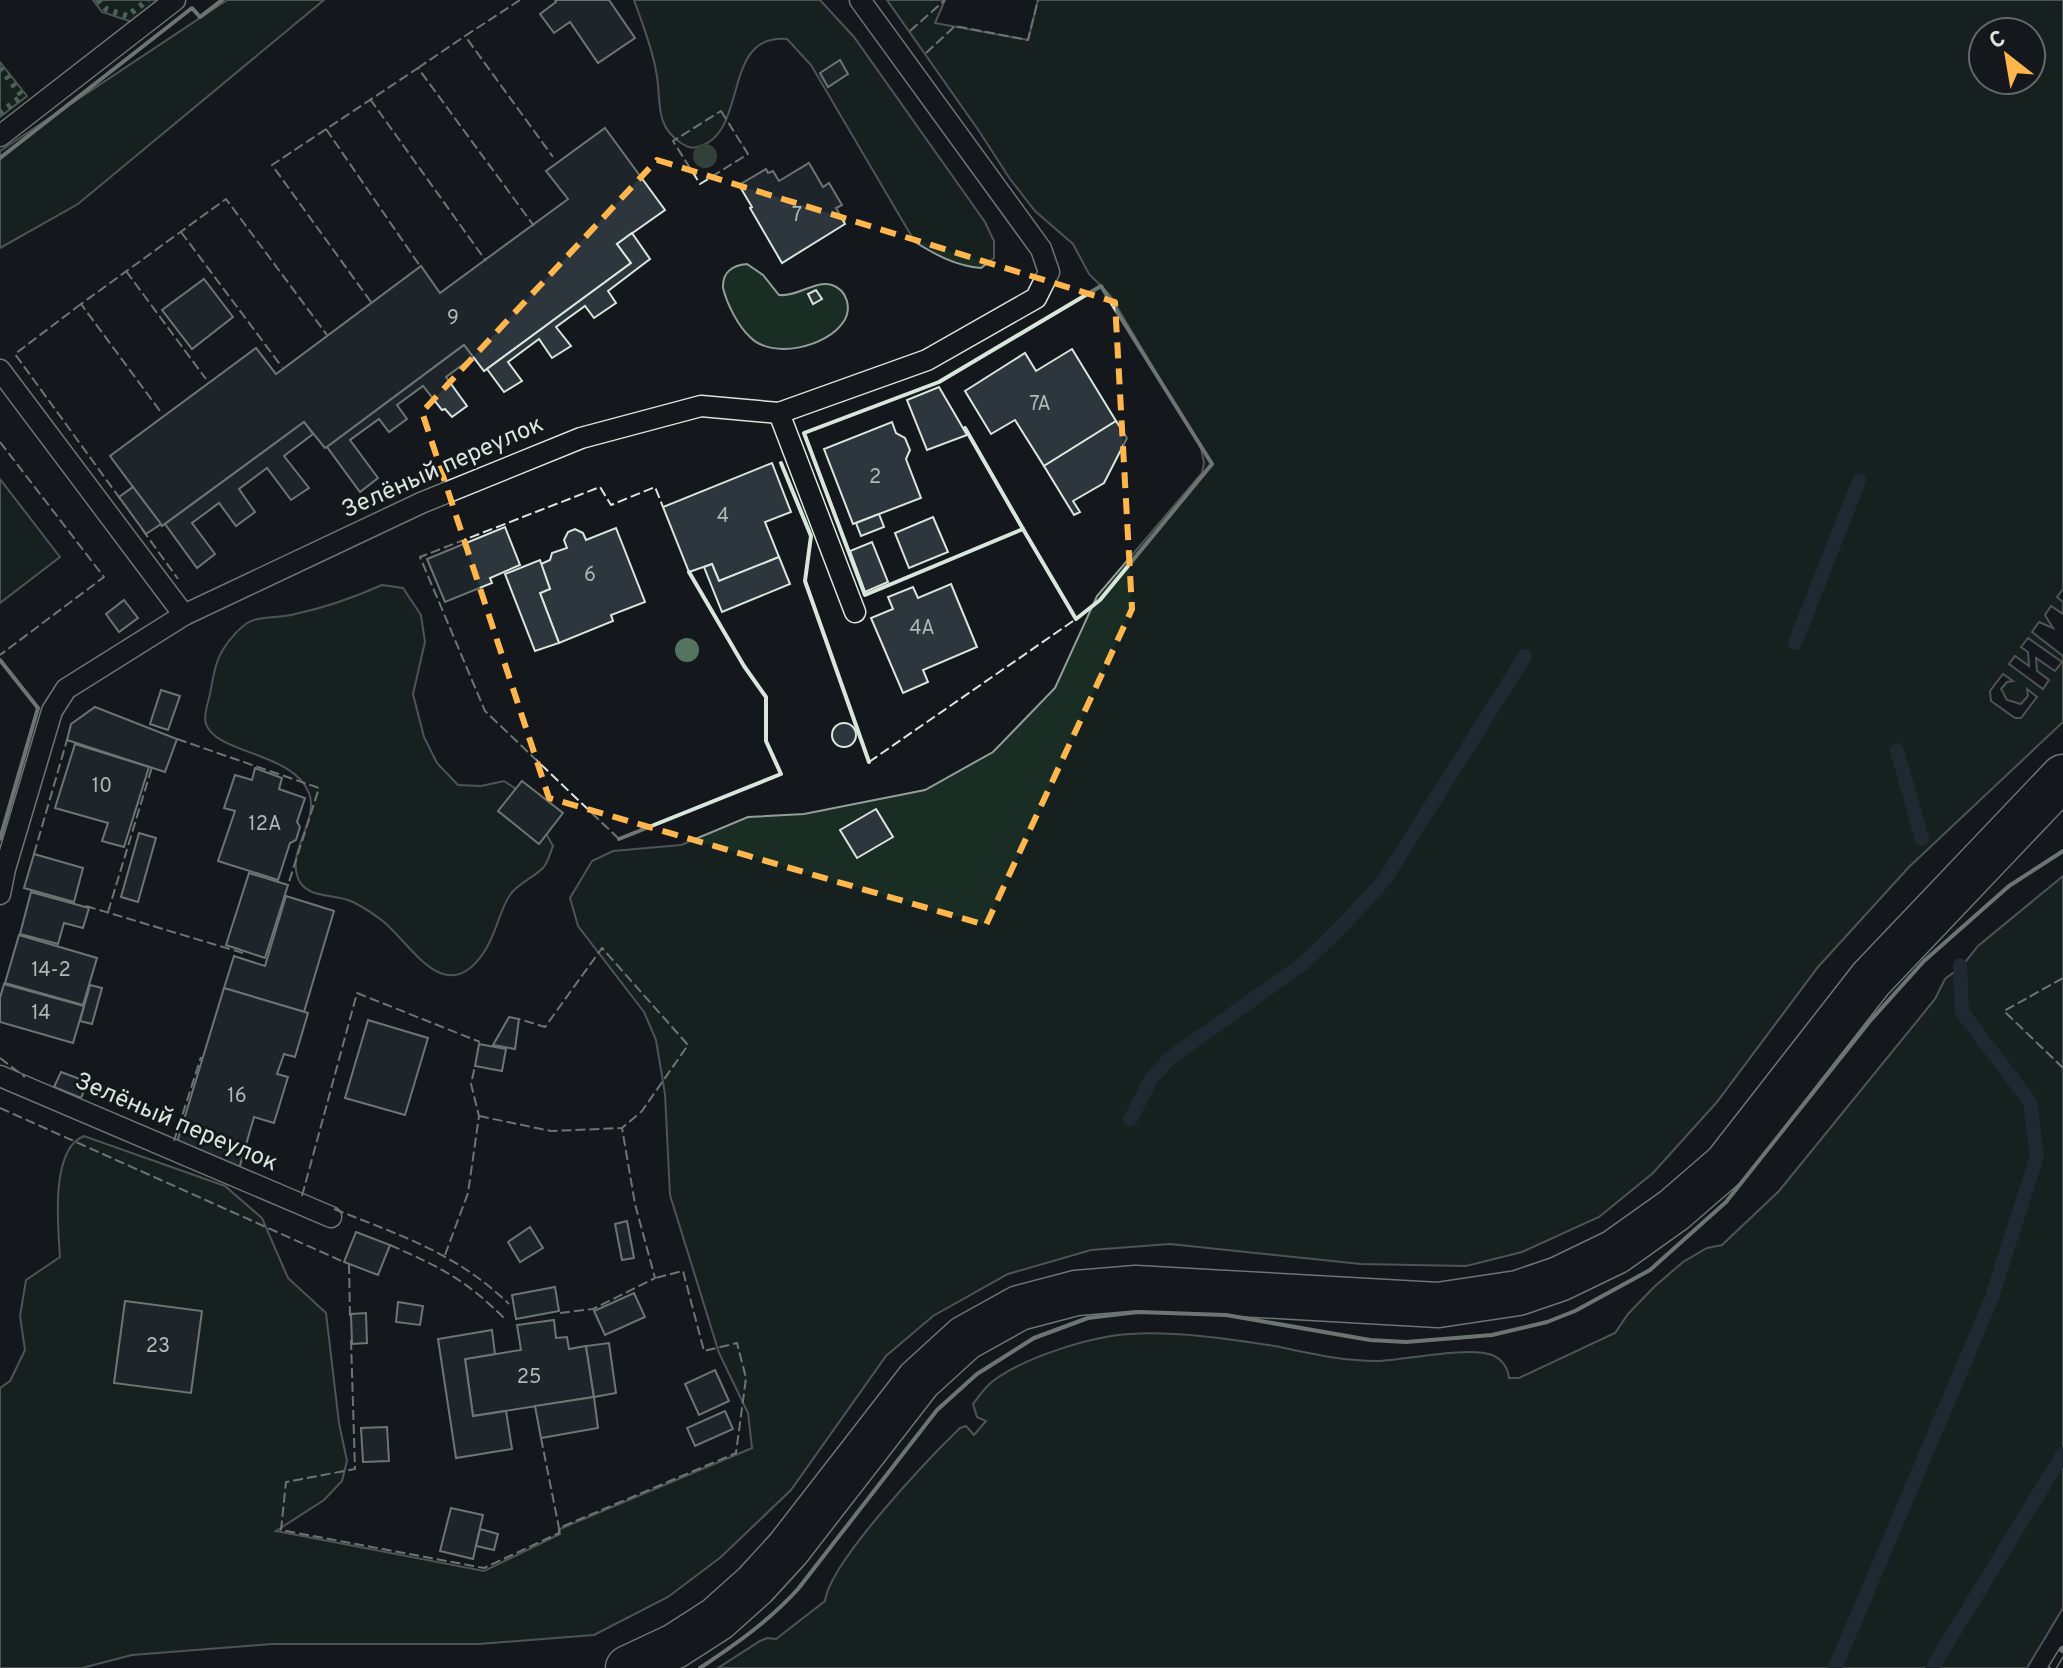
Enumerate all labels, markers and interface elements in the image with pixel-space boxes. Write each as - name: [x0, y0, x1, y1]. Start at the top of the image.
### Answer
- north arrow: [1967, 16, 2047, 96]
- text: С: [1985, 26, 2011, 56]
- house number: 7: [792, 203, 802, 229]
- house number: 9: [447, 306, 459, 332]
- house number: 7А: [1029, 392, 1051, 418]
- street label: Зелёный переулок: [338, 410, 548, 526]
- house number: 2: [869, 465, 881, 491]
- house number: 4: [717, 504, 729, 530]
- house number: 6: [584, 563, 596, 589]
- house number: 4А: [909, 616, 935, 642]
- house number: 10: [92, 774, 112, 800]
- house number: 12А: [248, 812, 282, 838]
- house number: 14-2: [31, 958, 71, 984]
- house number: 14: [31, 1001, 51, 1027]
- street label: Зелёный переулок: [70, 1067, 282, 1179]
- house number: 16: [227, 1084, 247, 1110]
- house number: 23: [146, 1334, 170, 1360]
- house number: 25: [517, 1365, 541, 1391]

